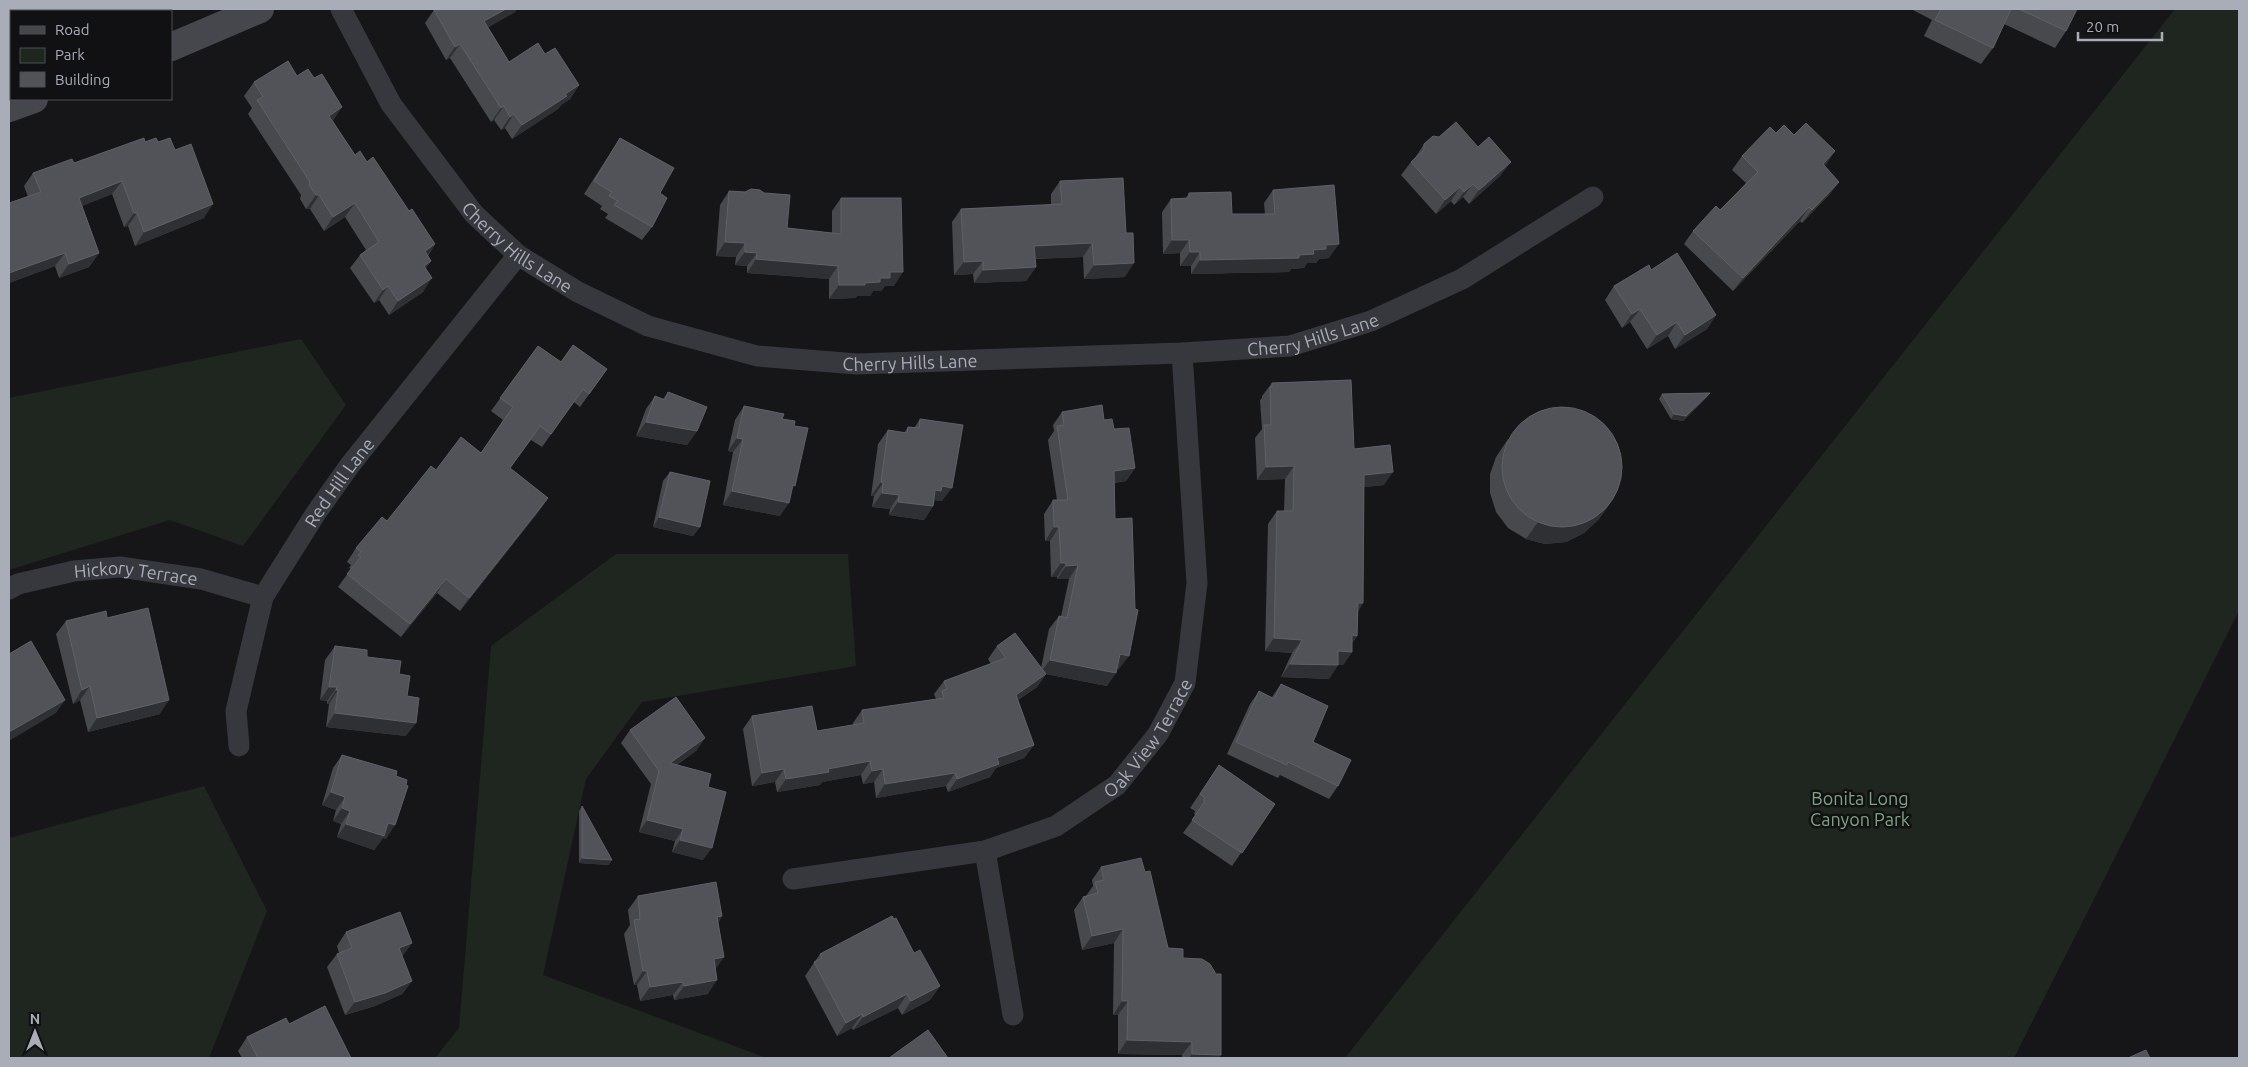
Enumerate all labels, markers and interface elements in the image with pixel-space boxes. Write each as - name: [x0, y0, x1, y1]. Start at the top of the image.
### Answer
- legend: [10, 10, 172, 100]
- scale bar: [2078, 10, 2162, 42]
- text: 20 m: [2086, 18, 2119, 35]
- text: Road: [55, 21, 90, 38]
- text: Park: [55, 46, 85, 63]
- text: Building: [55, 71, 110, 88]
- street label: Cherry Hills Lane: [458, 198, 576, 296]
- street label: Cherry Hills Lane: [1247, 309, 1382, 359]
- street label: Cherry Hills Lane: [842, 350, 978, 374]
- street label: Red Hill Lane: [300, 434, 378, 530]
- street label: Hickory Terrace: [73, 557, 199, 588]
- street label: Oak View Terrace: [1099, 675, 1196, 801]
- park label: Bonita Long Canyon Park: [1810, 788, 1910, 829]
- north arrow: [10, 1007, 60, 1057]
- text: N: [30, 1011, 40, 1027]

